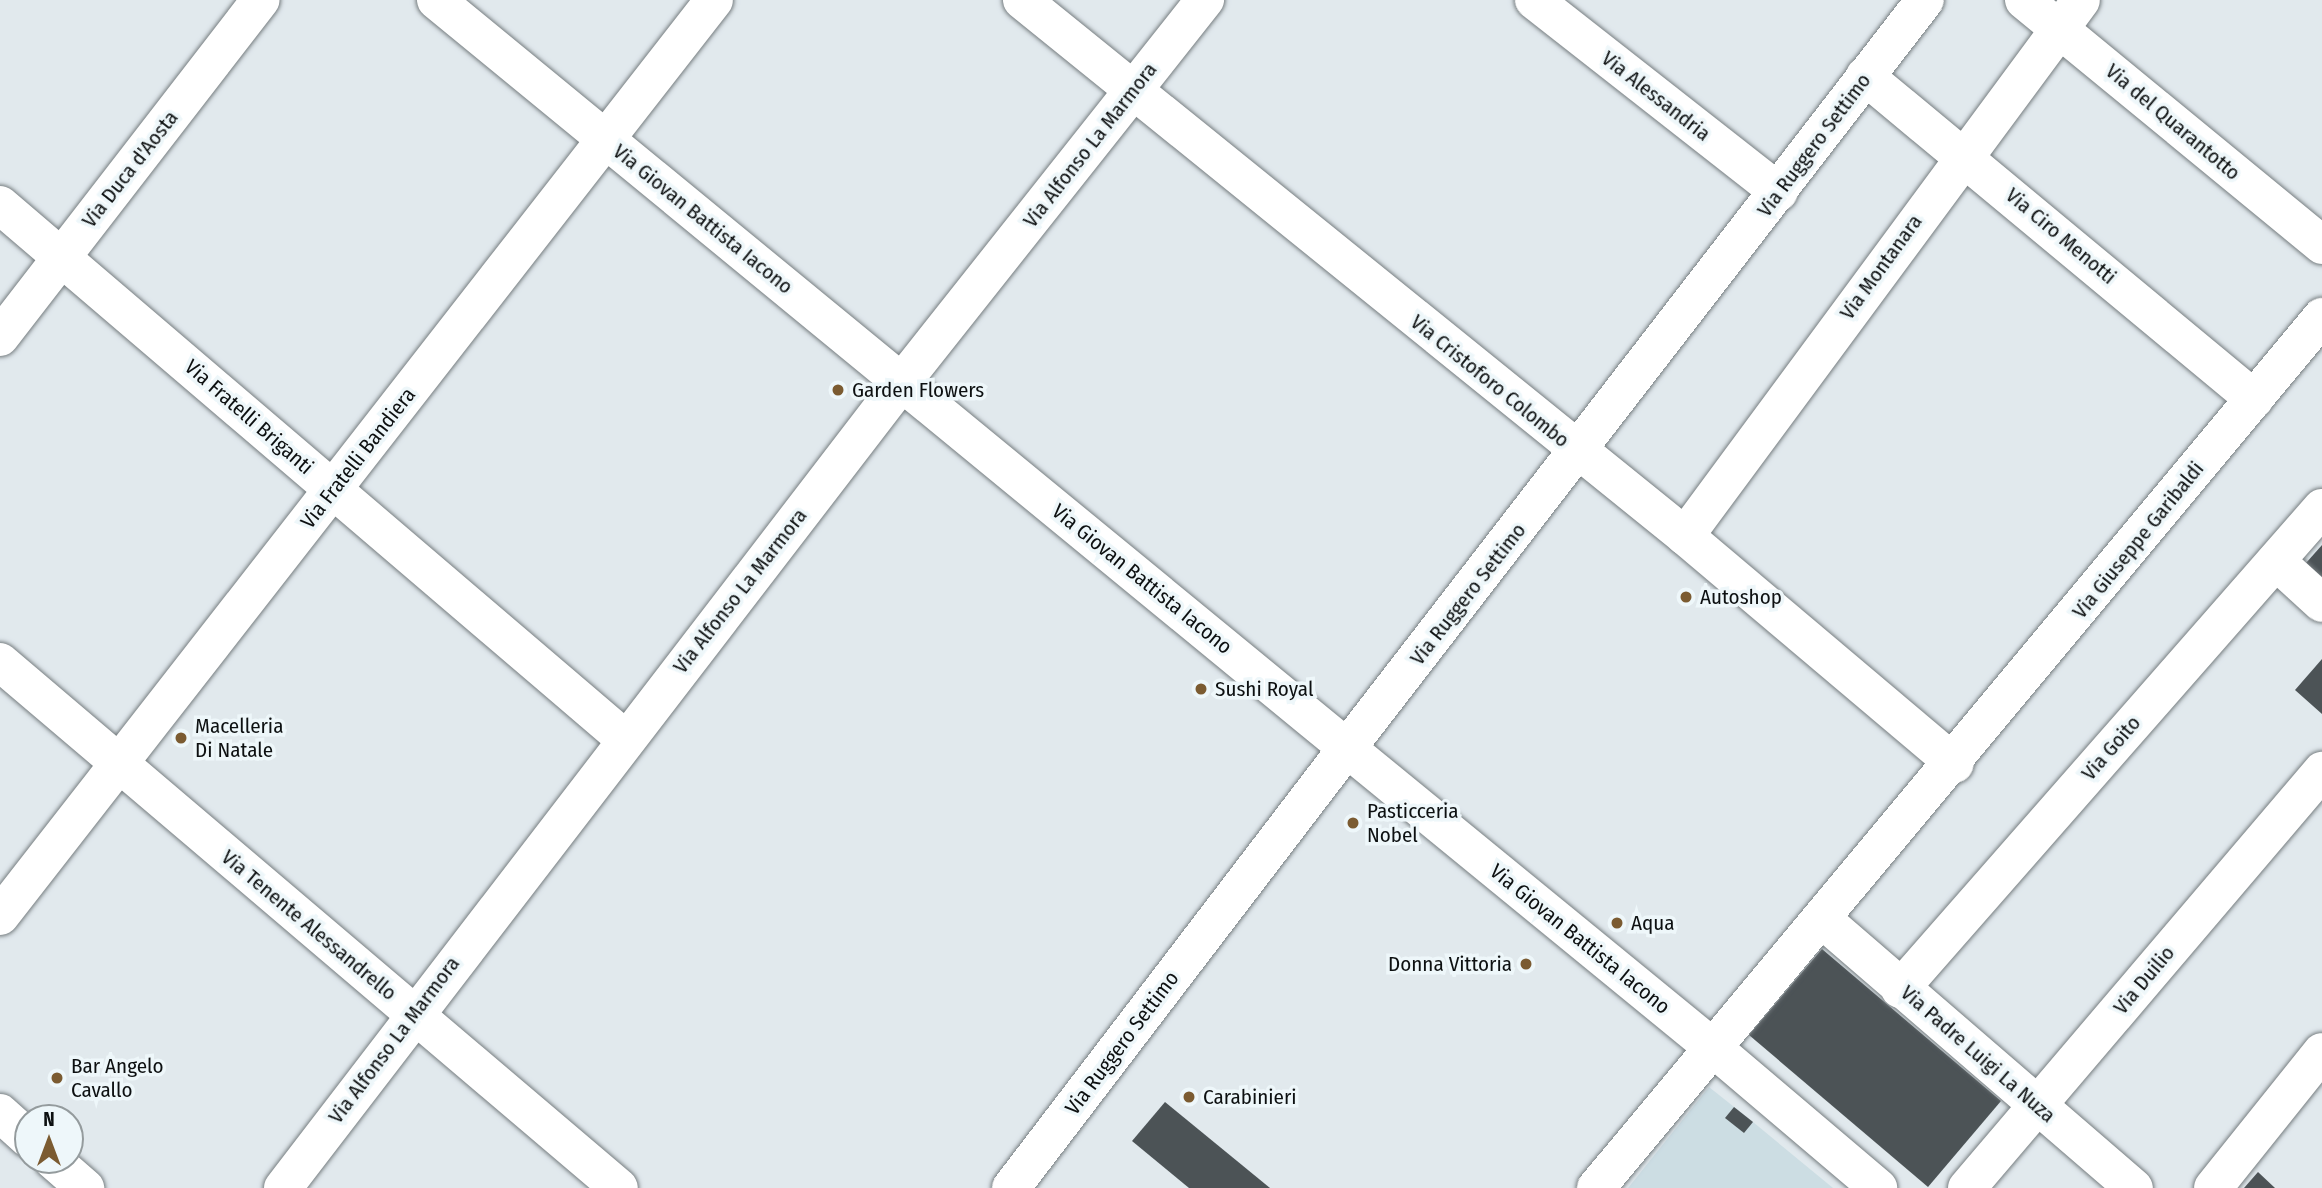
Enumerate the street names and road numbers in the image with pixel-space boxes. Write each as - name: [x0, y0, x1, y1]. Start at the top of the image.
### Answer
- street label: Via Alessandria: [1597, 46, 1715, 146]
- street label: Via Alfonso La Marmora: [1018, 58, 1162, 232]
- street label: Via del Quarantotto: [2101, 58, 2245, 186]
- street label: Via Ruggero Settimo: [1752, 68, 1876, 222]
- street label: Via Duca d'Aosta: [77, 106, 183, 232]
- street label: Via Giovan Battista Iacono: [608, 139, 798, 299]
- street label: Via Ciro Menotti: [2001, 183, 2121, 289]
- street label: Via Montanara: [1834, 210, 1928, 324]
- street label: Via Cristoforo Colombo: [1406, 309, 1574, 453]
- street label: Via Fratelli Briganti: [180, 354, 318, 480]
- street label: Via Fratelli Bandiera: [295, 383, 421, 533]
- street label: Via Giuseppe Garibaldi: [2067, 456, 2209, 624]
- street label: Via Giovan Battista Iacono: [1047, 499, 1237, 659]
- street label: Via Alfonso La Marmora: [668, 504, 812, 678]
- street label: Via Ruggero Settimo: [1405, 518, 1531, 670]
- street label: Via Goito: [2076, 711, 2146, 785]
- street label: Via Tenente Alessandrello: [216, 844, 402, 1006]
- street label: Via Giovan Battista Iacono: [1485, 859, 1675, 1019]
- street label: Via Duilio: [2108, 941, 2180, 1019]
- street label: Via Alfonso La Marmora: [323, 952, 465, 1128]
- street label: Via Ruggero Settimo: [1060, 966, 1184, 1120]
- street label: Via Padre Luigi La Nuza: [1896, 980, 2060, 1128]

